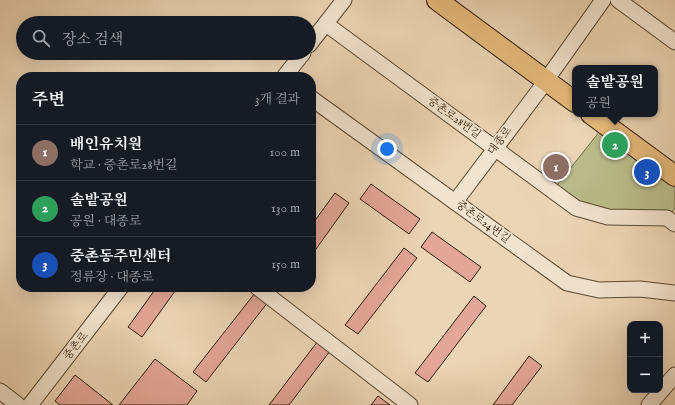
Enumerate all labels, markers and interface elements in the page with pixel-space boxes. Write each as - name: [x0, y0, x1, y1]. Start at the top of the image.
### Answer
- search box: [16, 16, 316, 60]
- icon: search: [30, 27, 52, 49]
- text: 장소 검색: [62, 30, 123, 49]
- popup: [572, 65, 658, 117]
- text: 솔밭공원: [586, 73, 644, 92]
- text: 주변: [32, 90, 65, 111]
- text: 3개 결과: [255, 91, 300, 108]
- street label: 중촌로28번길: [425, 94, 483, 142]
- text: 공원: [586, 95, 611, 112]
- street label: 대종로: [485, 124, 515, 158]
- pin: 2: [602, 130, 628, 160]
- text: 배인유치원: [70, 135, 142, 154]
- your location: [377, 139, 397, 159]
- text: 1: [43, 144, 47, 161]
- text: 100 m: [270, 144, 300, 161]
- pin: 1: [543, 152, 569, 182]
- text: 학교 · 중촌로28번길: [70, 157, 178, 174]
- pin: 3: [634, 157, 660, 187]
- text: 솔밭공원: [70, 191, 128, 210]
- street label: 중촌로24번길: [453, 198, 513, 246]
- text: 2: [42, 200, 48, 217]
- text: 130 m: [271, 200, 300, 217]
- text: 공원 · 대종로: [70, 213, 141, 230]
- text: 중촌동주민센터: [70, 247, 171, 266]
- text: 3: [43, 256, 47, 273]
- text: 150 m: [271, 256, 300, 273]
- text: 정류장 · 대종로: [70, 269, 154, 286]
- map controls: [627, 321, 663, 393]
- button: +: [627, 321, 663, 357]
- street label: 중촌로: [61, 329, 92, 363]
- button: −: [627, 357, 663, 393]

